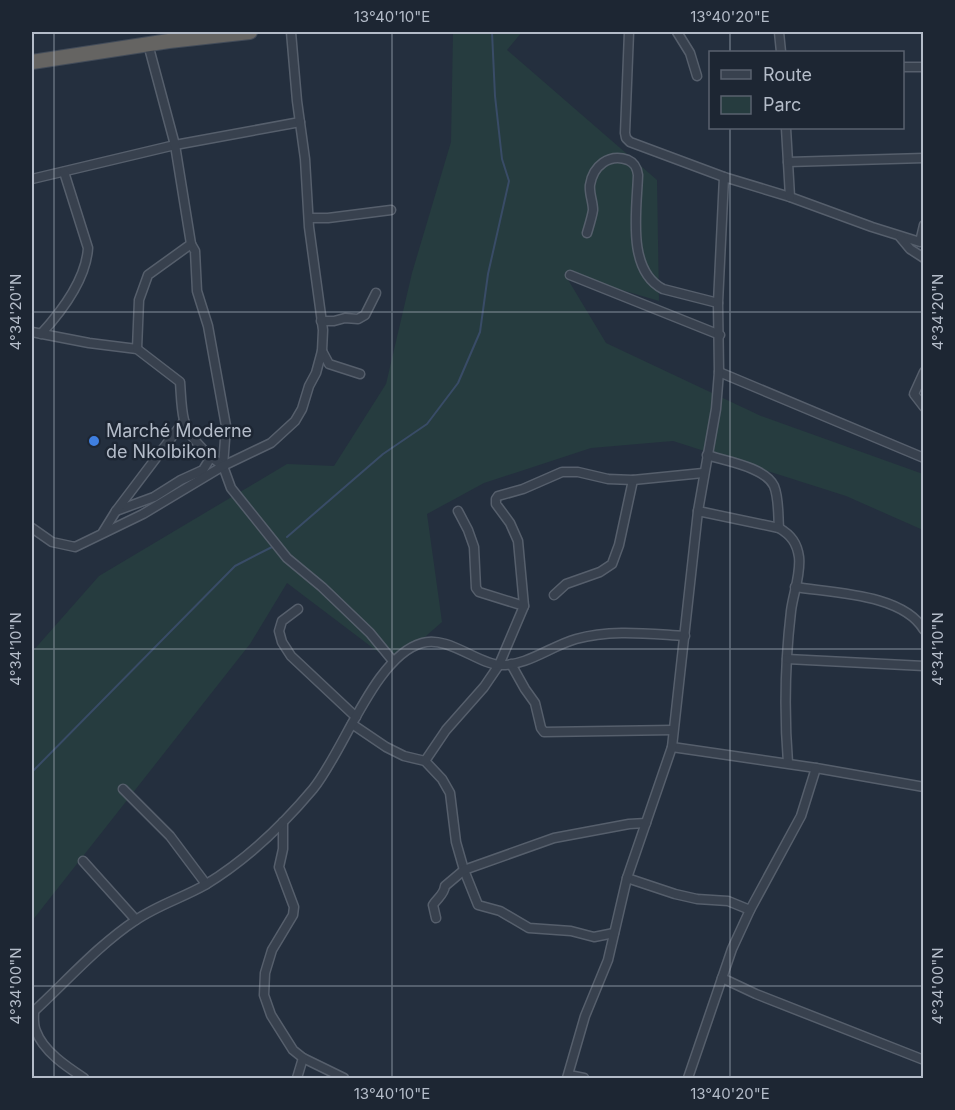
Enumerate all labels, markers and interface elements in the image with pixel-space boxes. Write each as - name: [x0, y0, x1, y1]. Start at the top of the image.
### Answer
- text: 13°40'10"E: [354, 7, 430, 26]
- text: 13°40'20"E: [690, 7, 770, 26]
- legend: [709, 51, 904, 129]
- text: Route: [763, 64, 812, 85]
- text: Parc: [763, 94, 801, 115]
- text: 4°34'20"N: [6, 274, 25, 350]
- text: 4°34'20"N: [928, 274, 947, 350]
- place label: Marché Moderne de Nkolbikon: [106, 420, 252, 462]
- marker: Marché Moderne de Nkolbikon: [87, 434, 101, 448]
- text: 4°34'10"N: [6, 612, 25, 686]
- text: 4°34'10"N: [928, 612, 947, 686]
- text: 4°34'00"N: [6, 948, 25, 1024]
- text: 4°34'00"N: [928, 948, 947, 1024]
- text: 13°40'10"E: [354, 1084, 430, 1103]
- text: 13°40'20"E: [690, 1084, 770, 1103]

